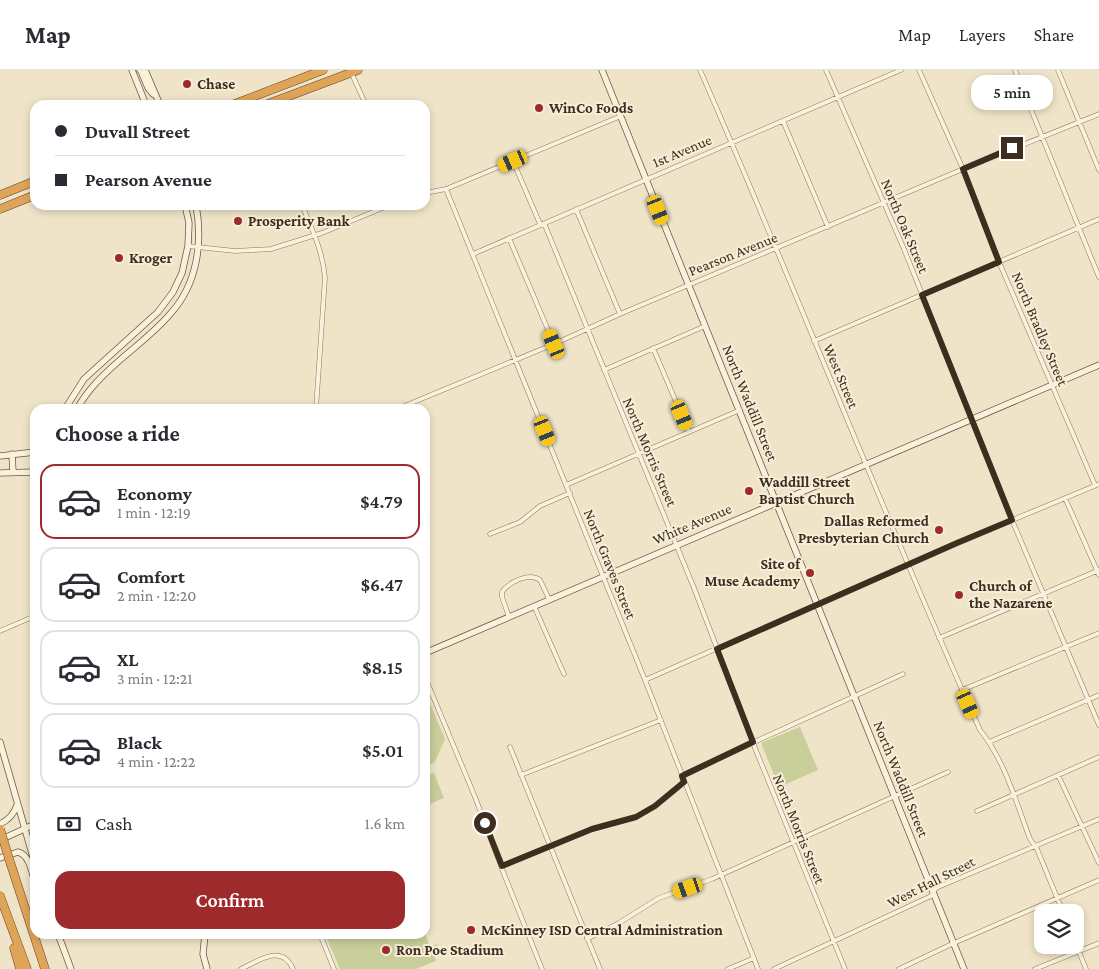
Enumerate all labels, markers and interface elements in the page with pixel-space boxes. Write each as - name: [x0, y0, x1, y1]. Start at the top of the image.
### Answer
- text: Map: [25, 21, 71, 48]
- text: Map: [898, 25, 931, 45]
- text: Layers: [959, 25, 1006, 45]
- text: Share: [1034, 25, 1074, 45]
- callout: 5 min: [971, 75, 1053, 110]
- place label: Chase: [197, 76, 235, 92]
- marker: Chase: [181, 78, 193, 90]
- text: 5 min: [993, 84, 1031, 101]
- place label: WinCo Foods: [548, 100, 633, 116]
- marker: WinCo Foods: [533, 102, 545, 114]
- text: Duvall Street: [85, 121, 190, 142]
- street label: 1st Avenue: [650, 131, 714, 171]
- route end: [1001, 137, 1023, 159]
- car: [496, 148, 529, 174]
- text: Pearson Avenue: [85, 169, 212, 190]
- street label: North Oak Street: [878, 177, 932, 276]
- car: [645, 193, 670, 227]
- place label: Prosperity Bank: [248, 213, 351, 229]
- marker: Prosperity Bank: [232, 215, 244, 227]
- street label: Pearson Avenue: [686, 229, 780, 279]
- place label: Kroger: [129, 250, 172, 266]
- marker: Kroger: [113, 252, 125, 264]
- street label: North Bradley Street: [1008, 270, 1072, 390]
- car: [541, 327, 566, 361]
- street label: West Street: [820, 341, 862, 412]
- street label: North Waddill Street: [719, 343, 781, 464]
- street label: North Morris Street: [620, 395, 681, 510]
- car: [669, 398, 694, 432]
- car: [532, 414, 557, 448]
- text: Choose a ride: [55, 421, 180, 446]
- place label: Waddill Street Baptist Church: [758, 474, 855, 507]
- icon: car: [57, 479, 102, 524]
- text: Economy: [117, 483, 192, 504]
- marker: Waddill Street Baptist Church: [743, 485, 755, 497]
- text: $4.79: [360, 491, 403, 512]
- street label: White Avenue: [650, 500, 734, 548]
- text: 1 min · 12:19: [117, 504, 191, 521]
- street label: North Graves Street: [581, 507, 640, 622]
- place label: Dallas Reformed Presbyterian Church: [798, 513, 930, 546]
- marker: Dallas Reformed Presbyterian Church: [933, 524, 945, 536]
- place label: Site of Muse Academy: [704, 556, 801, 589]
- icon: car: [57, 562, 102, 607]
- text: Comfort: [117, 566, 185, 587]
- marker: Site of Muse Academy: [804, 567, 816, 579]
- text: $6.47: [361, 574, 403, 595]
- place label: Church of the Nazarene: [969, 578, 1053, 611]
- text: 2 min · 12:20: [117, 587, 196, 604]
- marker: Church of the Nazarene: [953, 589, 965, 601]
- icon: car: [57, 645, 102, 690]
- text: XL: [117, 649, 139, 670]
- text: $8.15: [362, 657, 403, 678]
- text: 3 min · 12:21: [117, 670, 193, 687]
- car: [955, 687, 980, 721]
- street label: North Waddill Street: [870, 719, 932, 840]
- icon: car: [57, 728, 102, 773]
- text: Black: [117, 732, 162, 753]
- text: $5.01: [362, 740, 403, 761]
- text: 4 min · 12:22: [117, 753, 195, 770]
- street label: North Morris Street: [770, 772, 829, 887]
- icon: cash: [55, 810, 83, 838]
- route start: [474, 812, 496, 834]
- text: Cash: [95, 813, 133, 834]
- text: 1.6 km: [365, 815, 405, 832]
- street label: West Hall Street: [885, 853, 978, 911]
- button: Confirm: [55, 871, 405, 929]
- car: [671, 876, 704, 900]
- map controls: [1034, 904, 1084, 954]
- button: layers: [1034, 904, 1084, 954]
- place label: McKinney ISD Central Administration: [481, 922, 723, 938]
- marker: McKinney ISD Central Administration: [465, 924, 477, 936]
- place label: Ron Poe Stadium: [396, 942, 504, 958]
- marker: Ron Poe Stadium: [380, 944, 392, 956]

